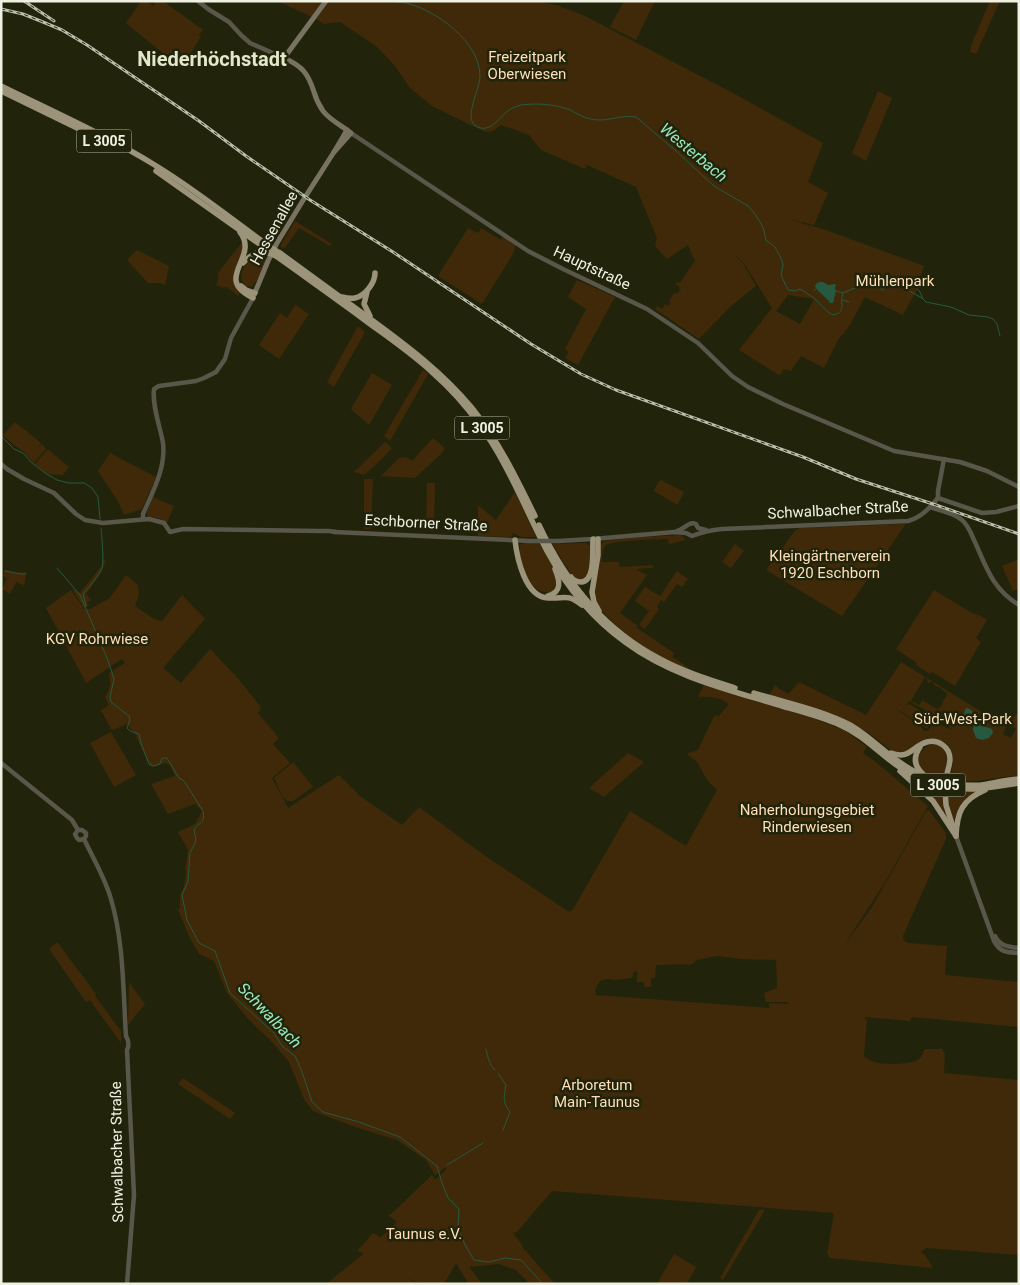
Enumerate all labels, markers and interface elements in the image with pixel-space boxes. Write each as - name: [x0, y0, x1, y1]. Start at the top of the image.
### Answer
- district label: Niederhöchstadt: [137, 47, 287, 71]
- park label: Freizeitpark Oberwiesen: [488, 48, 566, 83]
- water label: Westerbach: [656, 119, 731, 186]
- road number: L 3005: [76, 130, 132, 152]
- street label: Hessenallee: [246, 188, 302, 268]
- street label: Hauptstraße: [551, 242, 633, 294]
- park label: Mühlenpark: [856, 272, 935, 290]
- road number: L 3005: [454, 416, 510, 439]
- street label: Schwalbacher Straße: [767, 497, 909, 523]
- street label: Eschborner Straße: [364, 511, 488, 535]
- park label: Kleingärtnerverein 1920 Eschborn: [769, 547, 891, 582]
- park label: KGV Rohrwiese: [46, 630, 148, 648]
- park label: Süd-West-Park: [914, 710, 1012, 728]
- road number: L 3005: [910, 774, 966, 796]
- park label: Naherholungsgebiet Rinderwiesen: [740, 801, 874, 836]
- water label: Schwalbach: [234, 979, 306, 1052]
- park label: Arboretum Main-Taunus: [554, 1076, 640, 1111]
- street label: Schwalbacher Straße: [107, 1081, 127, 1223]
- park label: Taunus e.V.: [386, 1225, 462, 1243]

